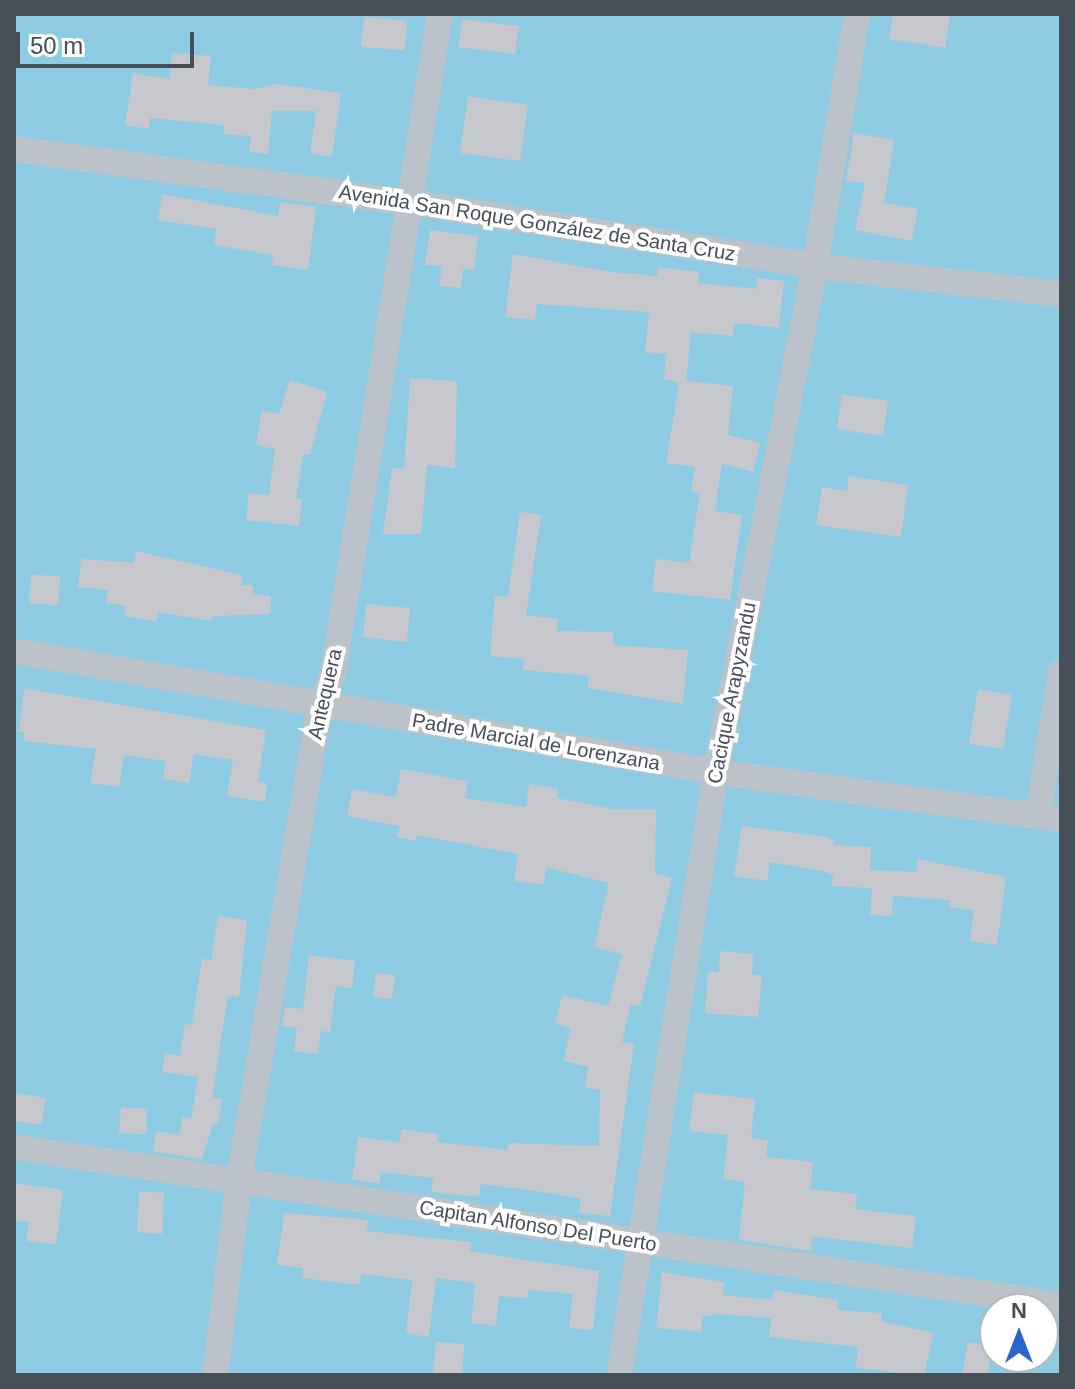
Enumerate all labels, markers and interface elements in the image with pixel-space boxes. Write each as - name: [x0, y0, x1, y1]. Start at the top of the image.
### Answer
- scale bar: [20, 16, 198, 66]
- text: 50 m: [30, 32, 83, 59]
- street label: Avenida San Roque González de Santa Cruz: [337, 180, 737, 266]
- street label: Cacique Arapyzandu: [703, 600, 761, 786]
- street label: Antequera: [303, 646, 347, 742]
- street label: Padre Marcial de Lorenzana: [410, 708, 662, 776]
- street label: Capitan Alfonso Del Puerto: [417, 1195, 659, 1257]
- north arrow: [979, 1293, 1059, 1373]
- text: N: [1011, 1298, 1027, 1323]

